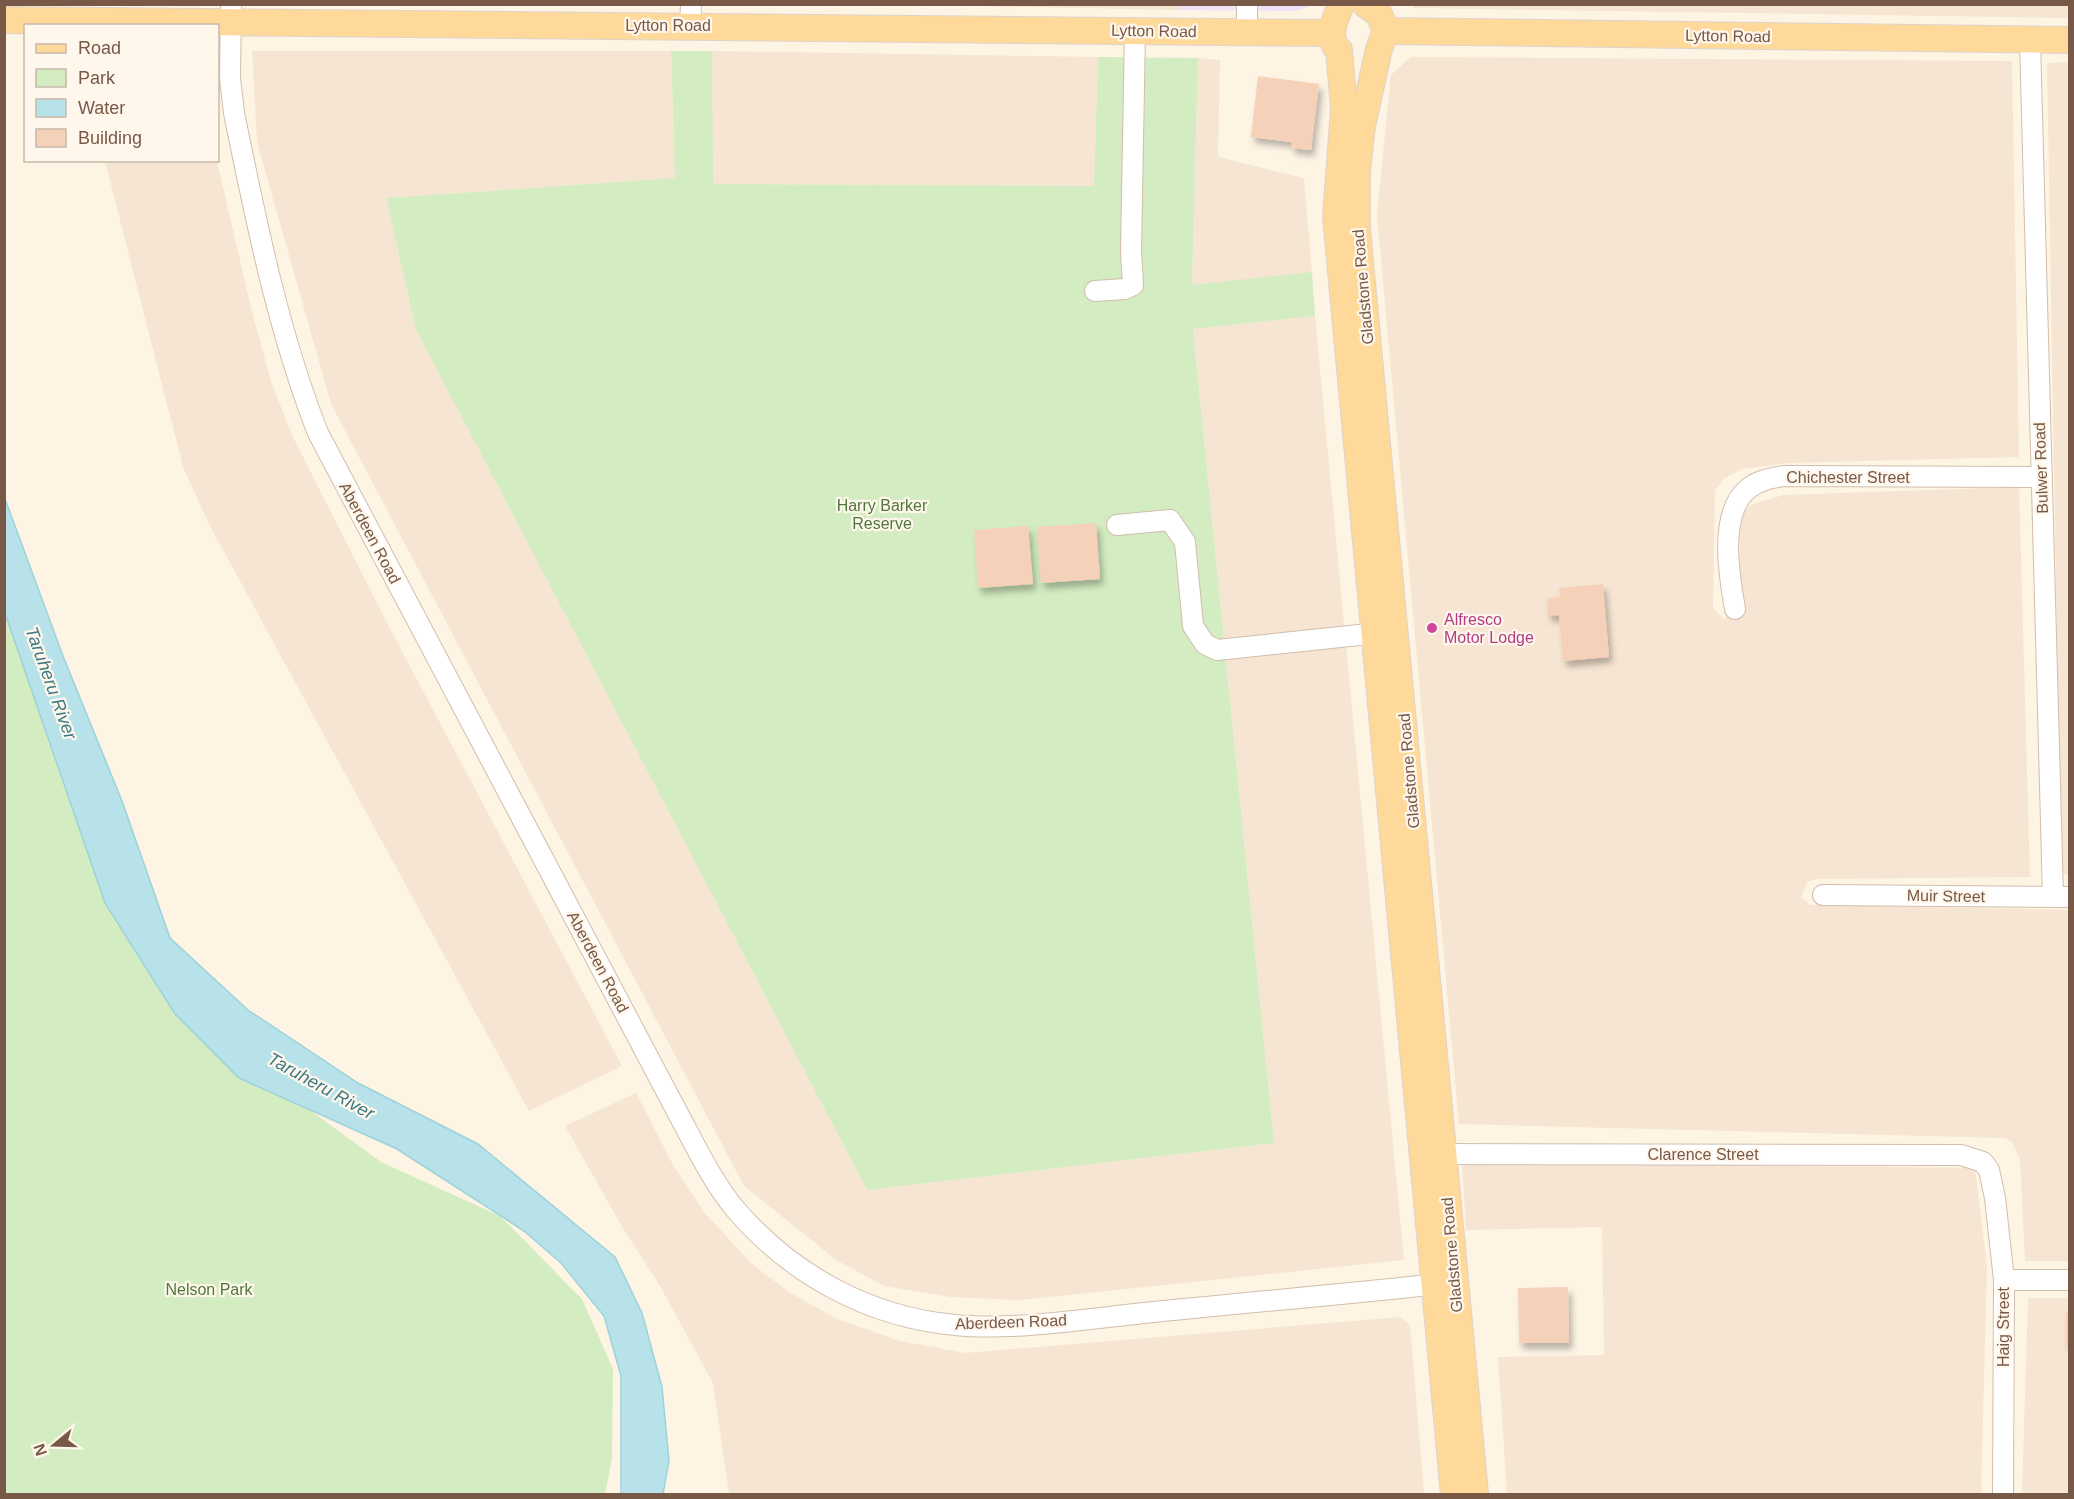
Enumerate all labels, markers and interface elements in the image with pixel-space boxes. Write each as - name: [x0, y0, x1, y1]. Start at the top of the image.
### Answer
- street label: Lytton Road: [625, 17, 711, 34]
- street label: Lytton Road: [1111, 22, 1197, 40]
- legend: [24, 24, 219, 162]
- street label: Lytton Road: [1685, 27, 1771, 45]
- text: Road: [78, 38, 121, 58]
- text: Park: [78, 68, 116, 88]
- text: Water: [78, 98, 125, 118]
- text: Building: [78, 128, 142, 148]
- street label: Gladstone Road: [1349, 229, 1377, 345]
- street label: Bulwer Road: [2031, 422, 2051, 514]
- street label: Chichester Street: [1786, 469, 1910, 486]
- street label: Aberdeen Road: [336, 480, 404, 586]
- park label: Harry Barker Reserve: [837, 497, 928, 532]
- place label: Alfresco Motor Lodge: [1444, 611, 1534, 646]
- marker: Alfresco Motor Lodge: [1425, 621, 1439, 635]
- water label: Taruheru River: [21, 624, 81, 743]
- street label: Gladstone Road: [1395, 713, 1423, 829]
- street label: Muir Street: [1907, 887, 1986, 905]
- street label: Aberdeen Road: [564, 909, 632, 1015]
- water label: Taruheru River: [264, 1049, 378, 1124]
- street label: Clarence Street: [1647, 1146, 1759, 1163]
- street label: Gladstone Road: [1438, 1197, 1466, 1313]
- park label: Nelson Park: [165, 1281, 254, 1298]
- street label: Haig Street: [1995, 1286, 2012, 1367]
- street label: Aberdeen Road: [955, 1312, 1067, 1332]
- north arrow: [24, 1415, 84, 1475]
- text: N: [30, 1441, 50, 1458]

